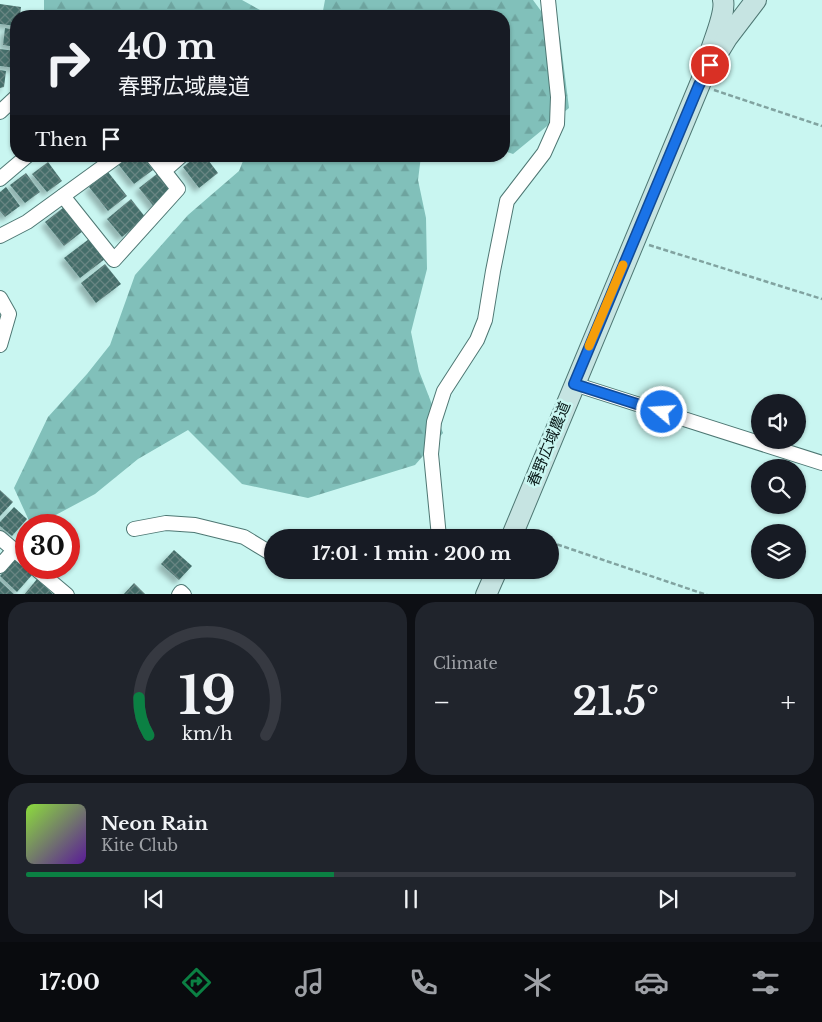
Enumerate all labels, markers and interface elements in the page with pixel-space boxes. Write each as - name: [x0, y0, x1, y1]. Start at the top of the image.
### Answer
- text: 40 m: [118, 25, 216, 68]
- icon: right: [35, 30, 100, 95]
- pin: [689, 44, 731, 86]
- icon: arrive: [696, 51, 724, 79]
- text: 春野広域農道: [118, 73, 250, 100]
- icon: arrive: [97, 125, 125, 153]
- text: Then: [35, 128, 87, 151]
- position arrow: [635, 385, 687, 437]
- map controls: [751, 394, 806, 579]
- button: sound: [751, 394, 806, 449]
- street label: 春野広域農道: [523, 399, 574, 489]
- button: search: [751, 459, 806, 514]
- speed limit sign: 30: [15, 514, 80, 579]
- button: layers: [751, 524, 806, 579]
- text: 17:01 · 1 min · 200 m: [312, 542, 511, 565]
- text: Climate: [433, 653, 498, 673]
- text: 19: [179, 664, 236, 728]
- text: 21.5°: [572, 678, 659, 725]
- text: −: [433, 685, 451, 720]
- text: +: [781, 685, 796, 720]
- text: km/h: [182, 723, 233, 745]
- text: Neon Rain: [101, 812, 208, 835]
- text: Kite Club: [101, 835, 178, 855]
- icon: previous: [140, 885, 168, 913]
- icon: pause: [397, 885, 425, 913]
- icon: next: [654, 885, 682, 913]
- icon: directions: [179, 965, 214, 1000]
- icon: music: [292, 965, 327, 1000]
- icon: phone: [406, 965, 441, 1000]
- icon: climate: [520, 965, 555, 1000]
- icon: car: [634, 965, 669, 1000]
- icon: filters: [748, 965, 783, 1000]
- text: 17:00: [39, 969, 100, 996]

